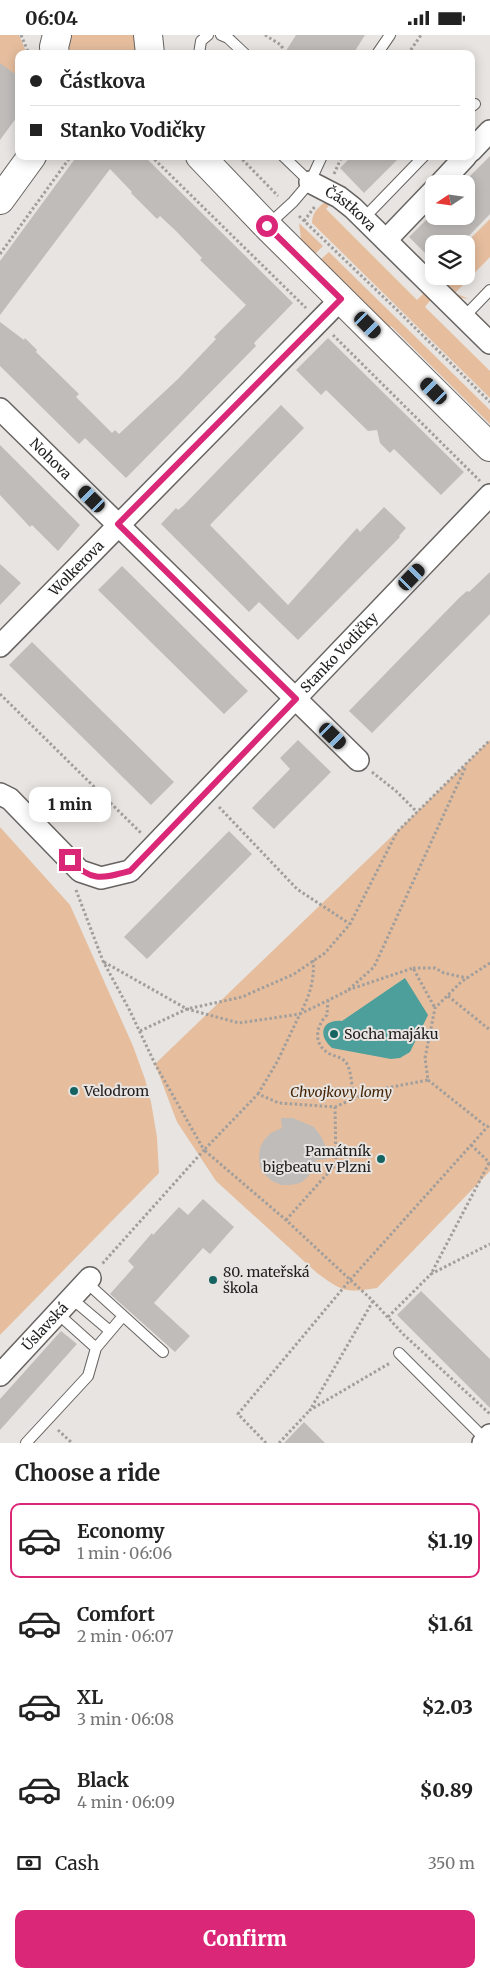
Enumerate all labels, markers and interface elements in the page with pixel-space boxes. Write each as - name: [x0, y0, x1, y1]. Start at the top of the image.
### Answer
- text: 06:04: [25, 6, 78, 30]
- text: Částkova: [60, 69, 145, 93]
- text: Stanko Vodičky: [60, 118, 205, 142]
- north arrow: [425, 175, 475, 225]
- map controls: [425, 175, 475, 285]
- street label: Částkova: [322, 182, 380, 235]
- route start: [256, 215, 278, 237]
- button: layers: [425, 235, 475, 285]
- car: [352, 309, 383, 341]
- car: [418, 375, 449, 407]
- street label: Nohova: [26, 434, 76, 483]
- car: [76, 483, 107, 515]
- street label: Wolkerova: [44, 536, 108, 601]
- car: [396, 561, 427, 593]
- street label: Stanko Vodičky: [297, 608, 382, 697]
- car: [316, 720, 349, 752]
- callout: 1 min: [29, 787, 111, 823]
- text: 1 min: [48, 794, 92, 814]
- route end: [59, 849, 81, 871]
- place label: Socha majáku: [344, 1025, 439, 1043]
- marker: Socha majáku: [328, 1028, 340, 1040]
- place label: Velodrom: [83, 1082, 149, 1100]
- park label: Chvojkovy lomy: [290, 1083, 392, 1101]
- marker: Velodrom: [68, 1085, 80, 1097]
- place label: Památník bigbeatu v Plzni: [262, 1142, 371, 1176]
- marker: Památník bigbeatu v Plzni: [375, 1153, 387, 1165]
- place label: 80. mateřská škola: [223, 1263, 310, 1297]
- marker: 80. mateřská škola: [207, 1274, 219, 1286]
- street label: Úslavská: [18, 1298, 72, 1355]
- text: Choose a ride: [15, 1459, 160, 1487]
- icon: car: [17, 1518, 62, 1563]
- text: Economy: [77, 1519, 165, 1543]
- text: $1.19: [427, 1529, 473, 1553]
- text: 1 min · 06:06: [77, 1543, 172, 1563]
- icon: car: [17, 1601, 62, 1646]
- text: Comfort: [77, 1602, 155, 1626]
- text: $1.61: [427, 1612, 473, 1636]
- text: 2 min · 06:07: [77, 1626, 174, 1646]
- icon: car: [17, 1684, 62, 1729]
- text: XL: [77, 1685, 103, 1709]
- text: $2.03: [422, 1695, 473, 1719]
- text: 3 min · 06:08: [77, 1709, 174, 1729]
- icon: car: [17, 1767, 62, 1812]
- text: Black: [77, 1768, 129, 1792]
- text: $0.89: [420, 1778, 473, 1802]
- text: 4 min · 06:09: [77, 1792, 175, 1812]
- icon: cash: [15, 1849, 43, 1877]
- text: Cash: [55, 1851, 99, 1875]
- text: 350 m: [428, 1853, 475, 1873]
- button: Confirm: [15, 1910, 475, 1968]

